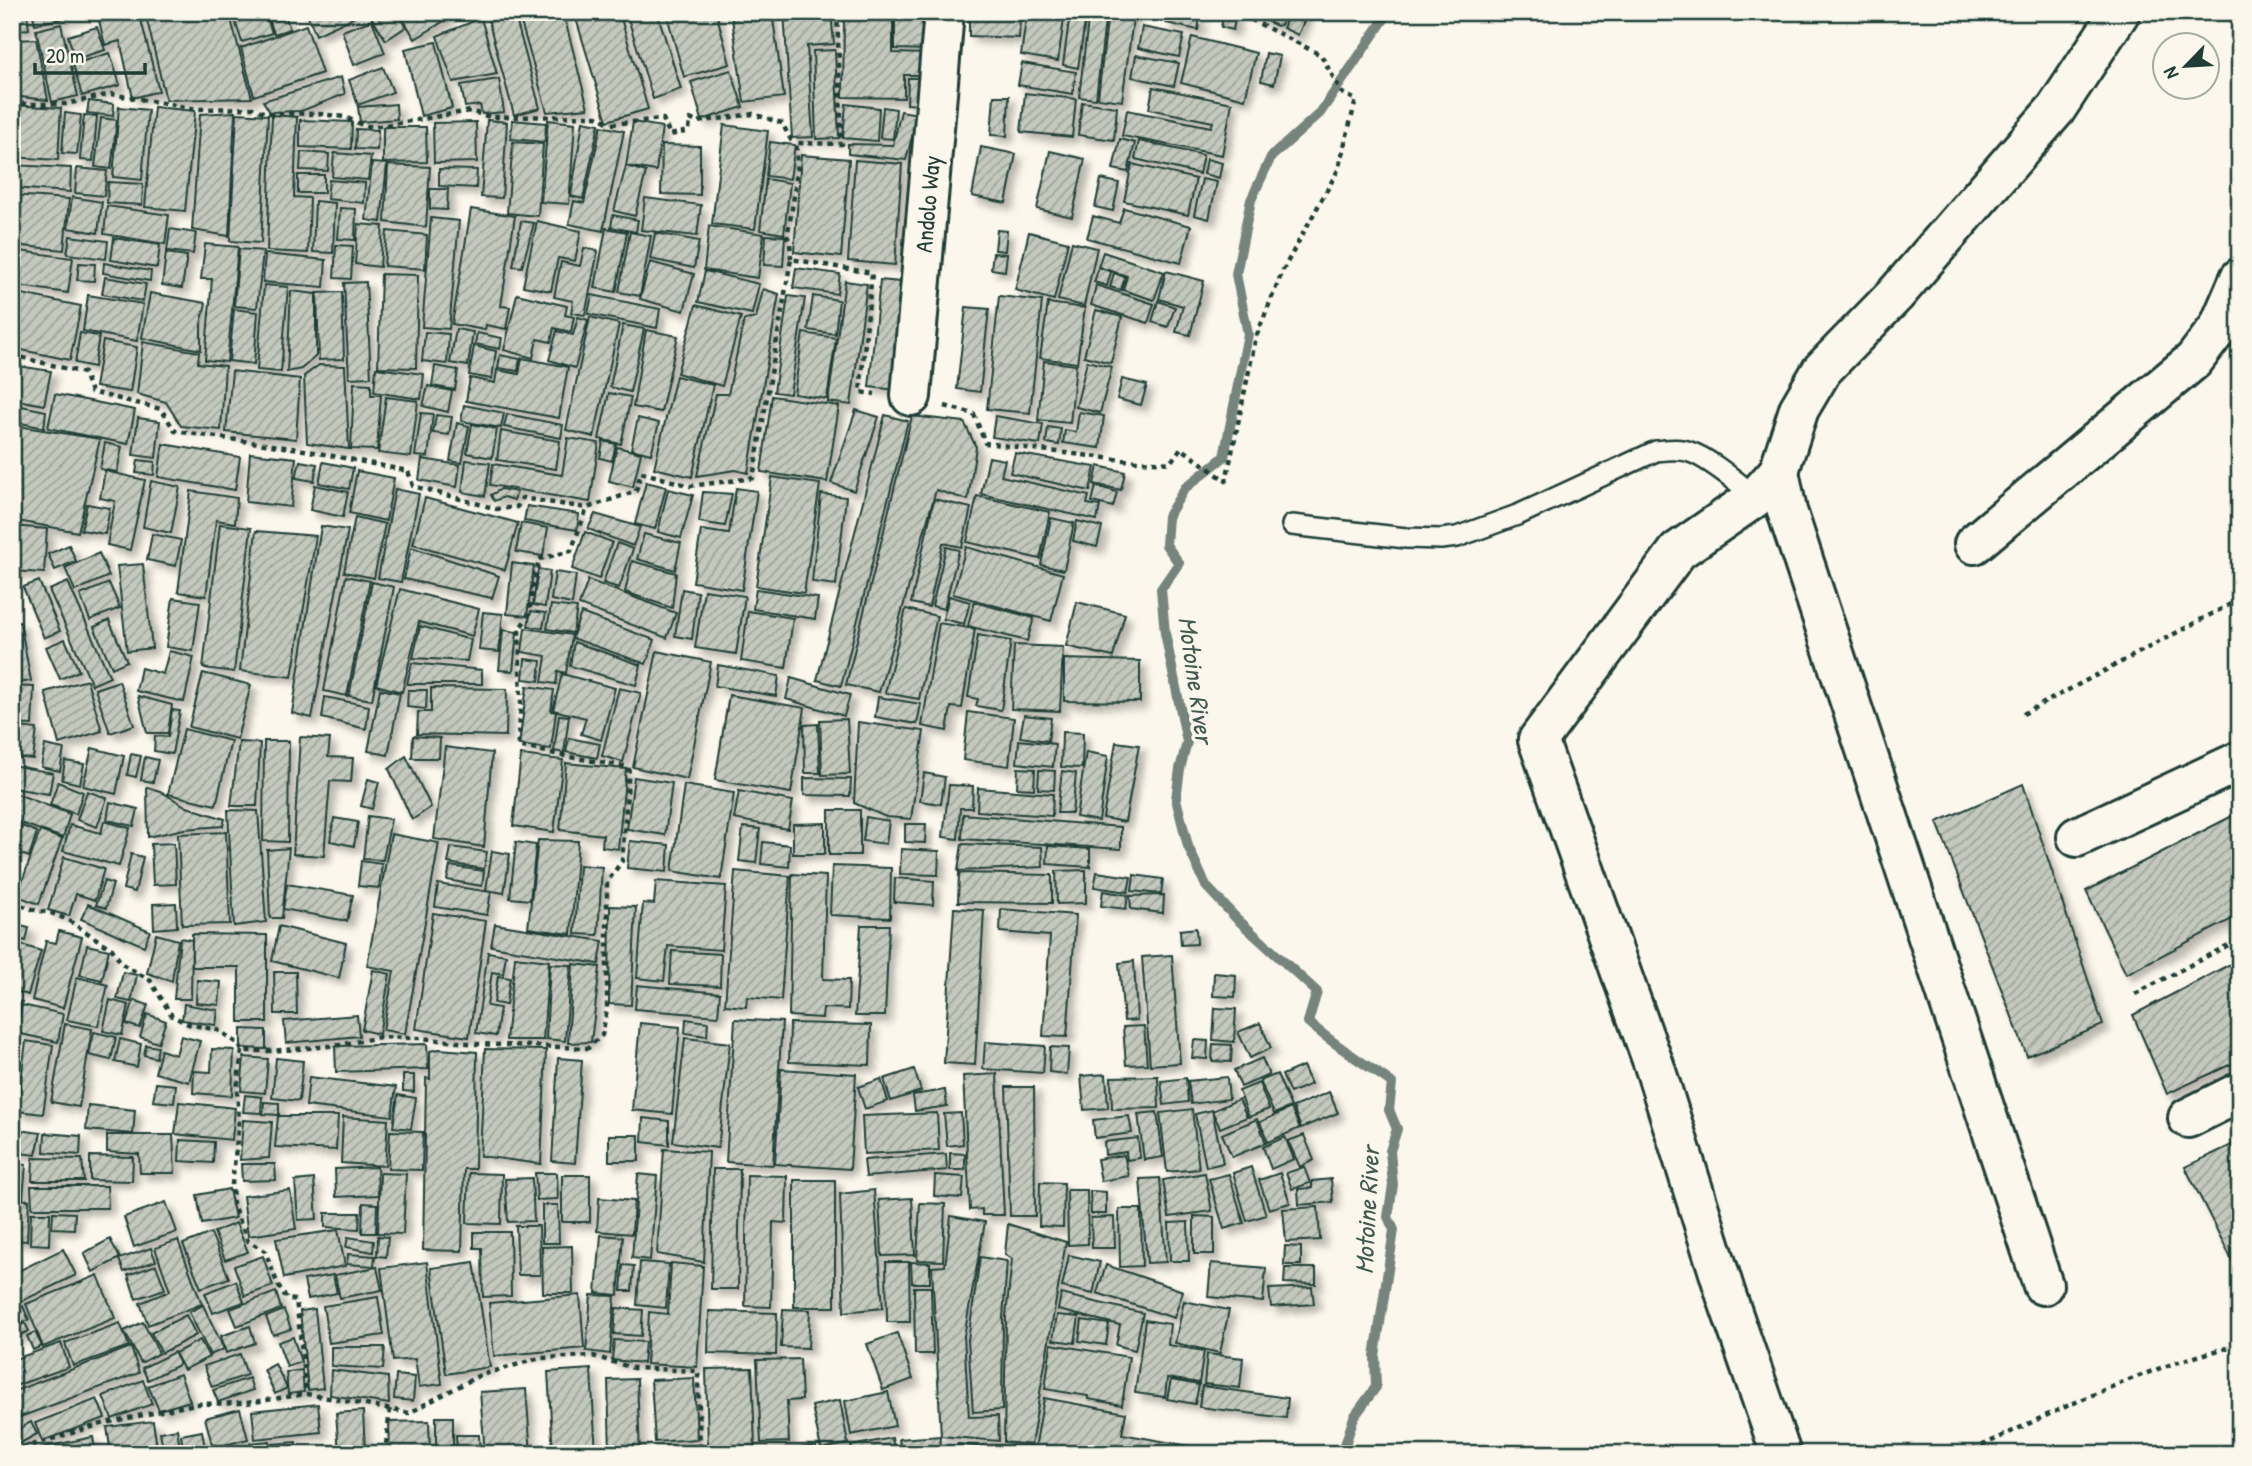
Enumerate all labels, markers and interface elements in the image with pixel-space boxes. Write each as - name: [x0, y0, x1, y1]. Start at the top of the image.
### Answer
- scale bar: [35, 32, 145, 76]
- north arrow: [2150, 32, 2220, 102]
- text: 20 m: [46, 41, 84, 70]
- text: N: [2157, 63, 2185, 83]
- street label: Andolo Way: [907, 154, 947, 254]
- water label: Motoine River: [1170, 614, 1223, 749]
- water label: Motoine River: [1346, 1142, 1387, 1275]

